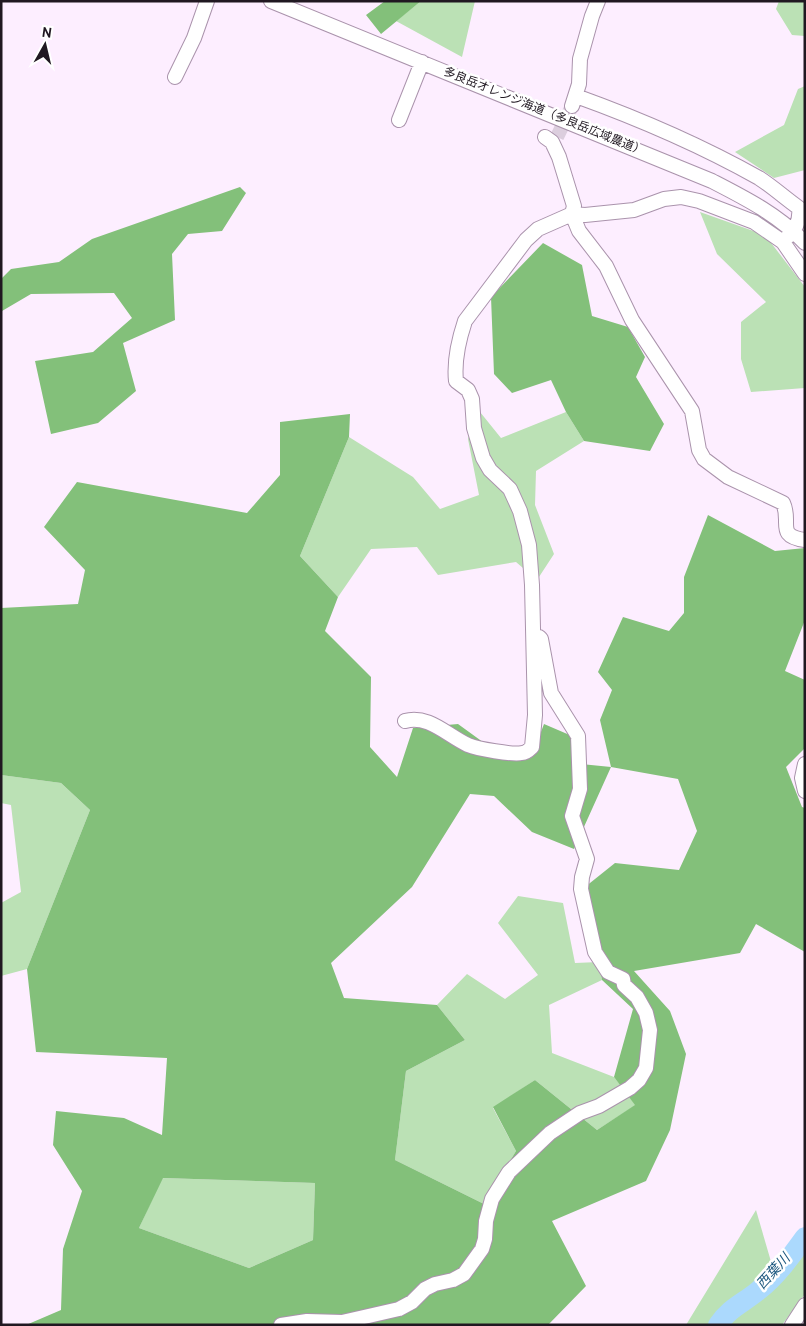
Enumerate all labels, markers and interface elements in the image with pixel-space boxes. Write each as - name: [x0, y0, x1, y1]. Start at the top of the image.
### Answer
- north arrow: [20, 20, 70, 70]
- text: N: [40, 24, 53, 43]
- street label: 多良岳オレンジ海道（多良岳広域農道）: [441, 64, 647, 160]
- water label: 西葉川: [754, 1249, 796, 1293]

